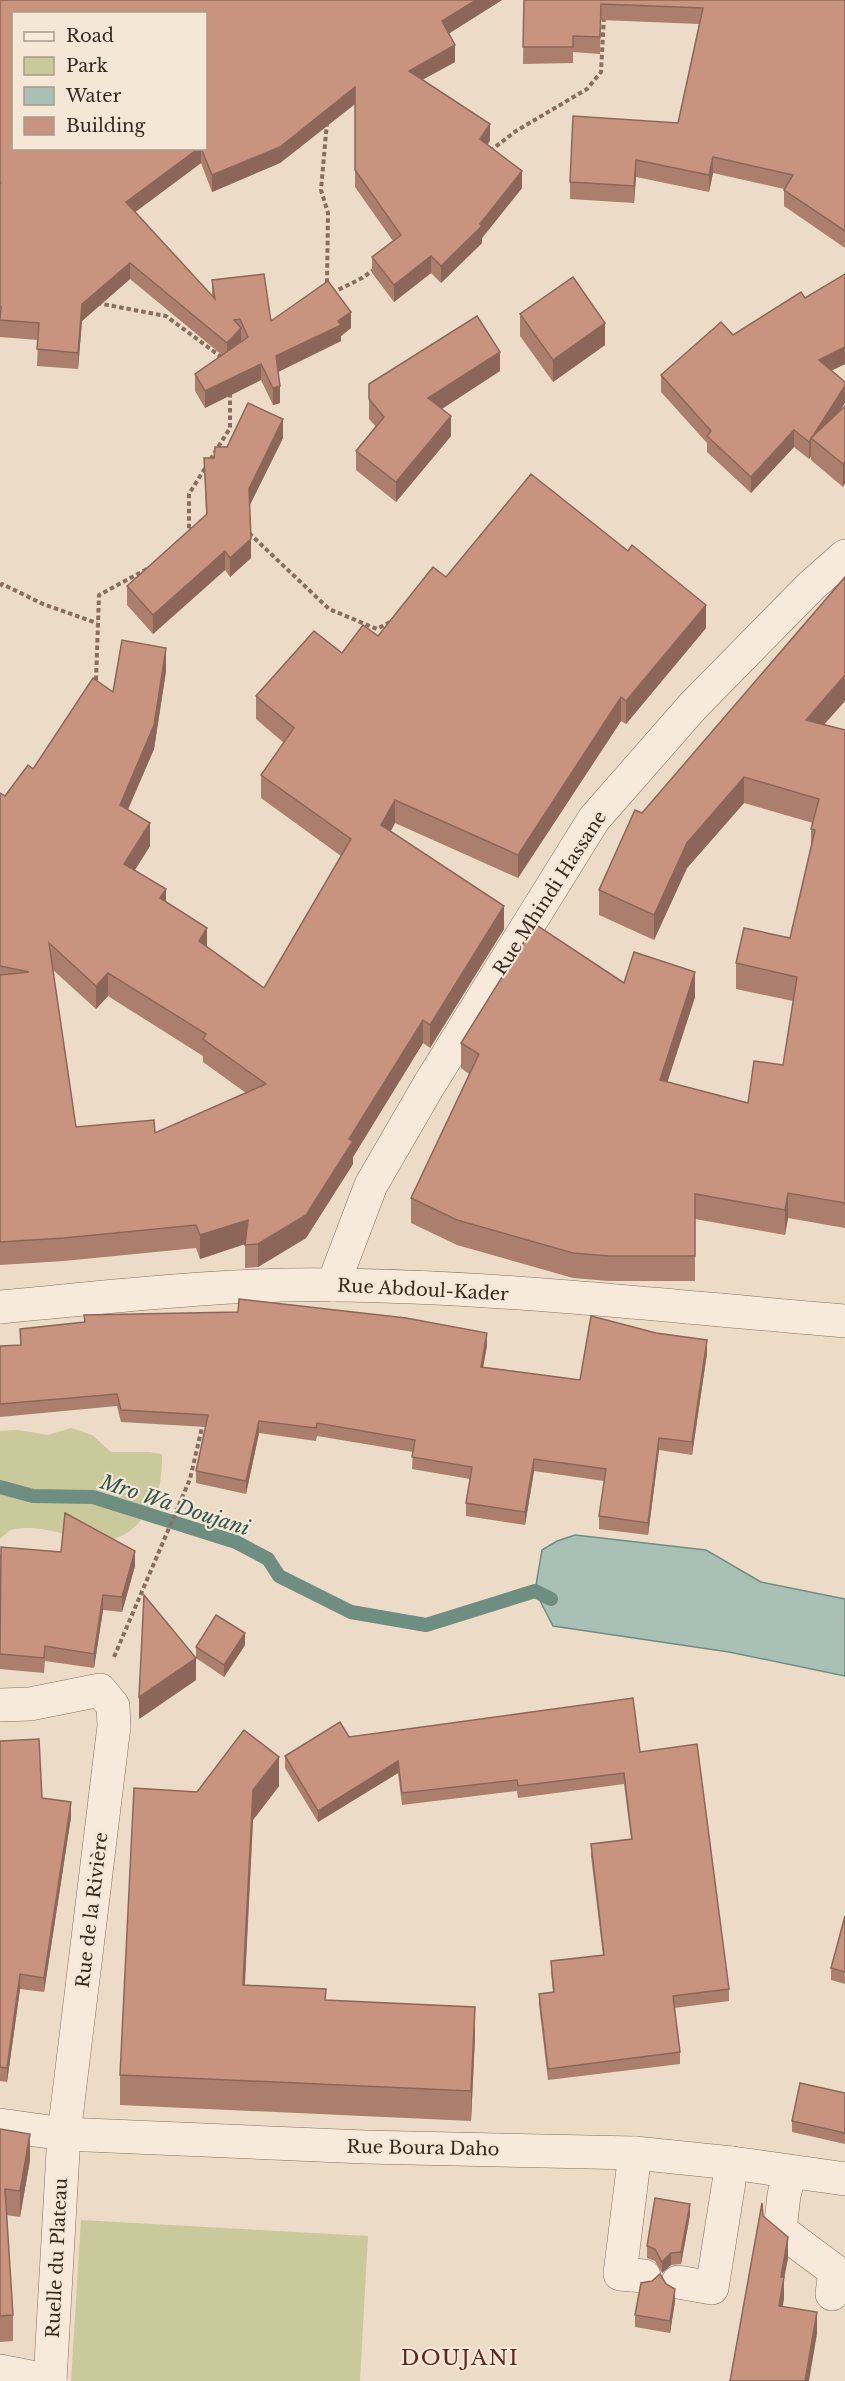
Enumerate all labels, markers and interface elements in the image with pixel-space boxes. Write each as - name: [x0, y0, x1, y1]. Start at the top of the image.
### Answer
- legend: [12, 12, 207, 150]
- text: Road: [66, 25, 114, 47]
- text: Park: [66, 55, 108, 77]
- text: Water: [65, 85, 122, 107]
- text: Building: [66, 115, 145, 137]
- street label: Rue Mhindi Hassane: [489, 807, 611, 979]
- street label: Rue Abdoul-Kader: [337, 1275, 510, 1305]
- water label: Mro Wa Doujani: [96, 1469, 253, 1540]
- street label: Rue de la Rivière: [72, 1831, 112, 1989]
- street label: Rue Boura Daho: [346, 2136, 500, 2160]
- street label: Ruelle du Plateau: [42, 2177, 72, 2339]
- district label: DOUJANI: [401, 2345, 519, 2371]

